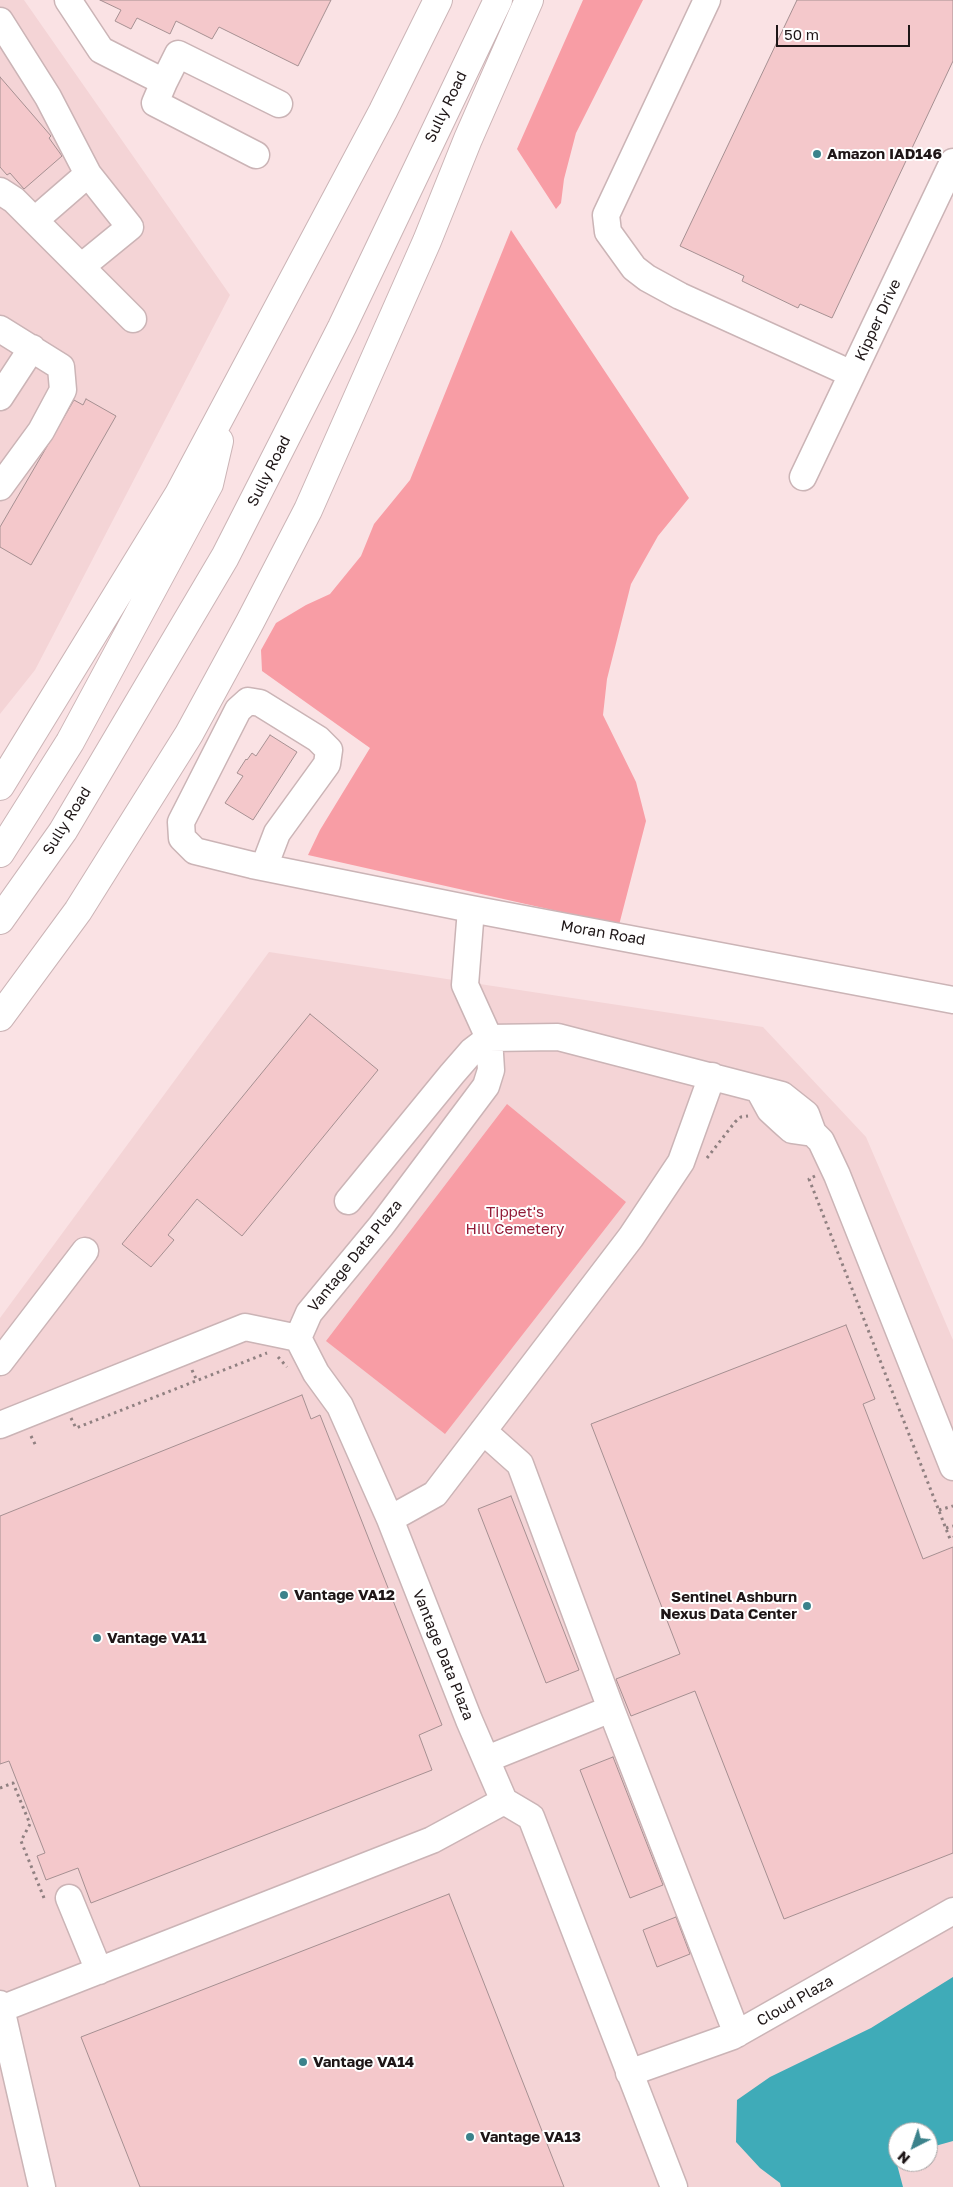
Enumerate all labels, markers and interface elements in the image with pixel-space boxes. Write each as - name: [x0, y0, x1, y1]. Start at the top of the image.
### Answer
- scale bar: [778, 15, 912, 47]
- text: 50 m: [784, 25, 819, 43]
- street label: Sully Road: [421, 69, 471, 145]
- place label: Amazon IAD146: [827, 145, 942, 163]
- marker: Amazon IAD146: [811, 148, 823, 160]
- street label: Kipper Drive: [851, 276, 905, 364]
- street label: Sully Road: [244, 433, 294, 509]
- street label: Sully Road: [39, 784, 95, 858]
- street label: Moran Road: [559, 917, 647, 949]
- street label: Vantage Data Plaza: [304, 1196, 406, 1316]
- park label: Tippet's Hill Cemetery: [465, 1203, 565, 1238]
- place label: Vantage VA12: [294, 1586, 395, 1604]
- street label: Vantage Data Plaza: [409, 1587, 477, 1723]
- place label: Sentinel Ashburn Nexus Data Center: [660, 1588, 797, 1623]
- marker: Vantage VA12: [278, 1589, 290, 1601]
- marker: Sentinel Ashburn Nexus Data Center: [801, 1600, 813, 1612]
- place label: Vantage VA11: [107, 1629, 207, 1647]
- marker: Vantage VA11: [91, 1632, 103, 1644]
- street label: Cloud Plaza: [754, 1972, 836, 2030]
- place label: Vantage VA14: [313, 2053, 414, 2071]
- marker: Vantage VA14: [297, 2056, 309, 2068]
- north arrow: [888, 2122, 938, 2172]
- place label: Vantage VA13: [480, 2128, 581, 2146]
- marker: Vantage VA13: [464, 2131, 476, 2143]
- text: N: [894, 2148, 913, 2168]

